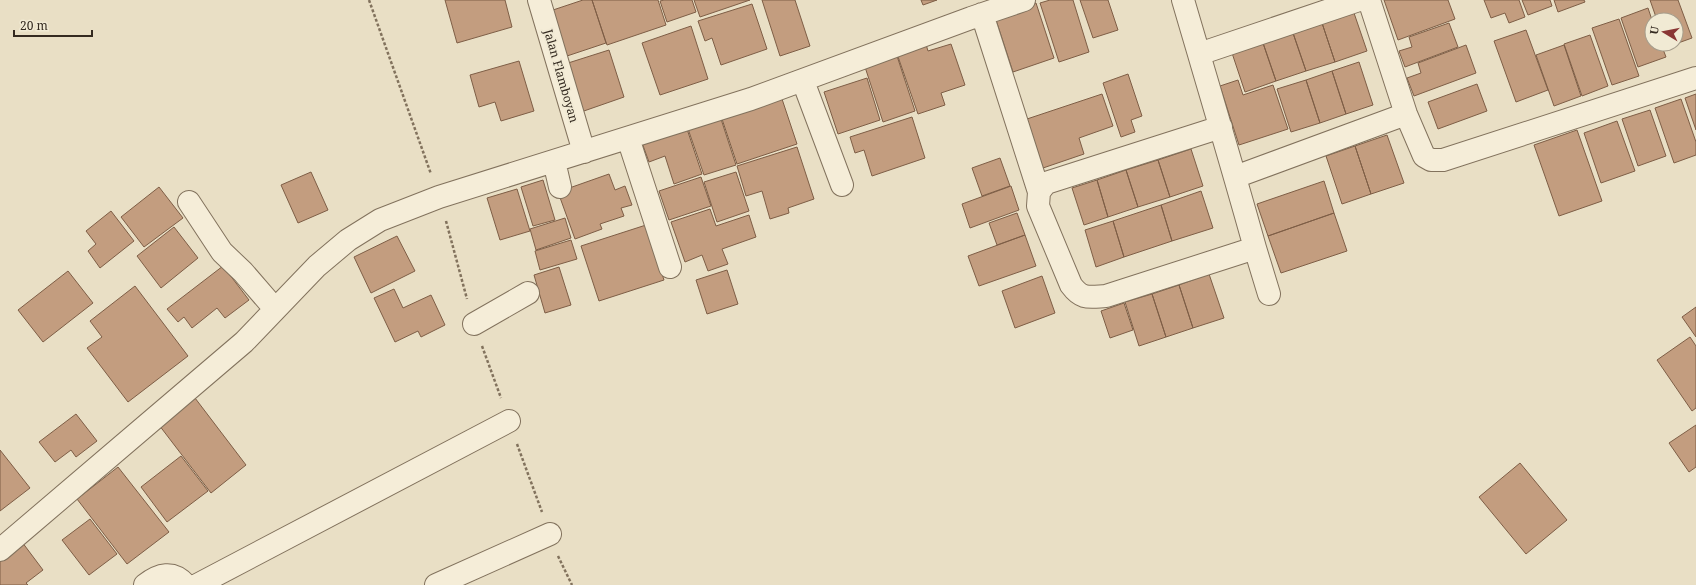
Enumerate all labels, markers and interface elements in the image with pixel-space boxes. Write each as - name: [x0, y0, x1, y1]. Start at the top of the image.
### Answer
- scale bar: [14, 12, 92, 38]
- north arrow: [1644, 12, 1684, 52]
- text: 20 m: [20, 17, 48, 34]
- text: U: [1646, 24, 1662, 36]
- street label: Jalan Flamboyan: [540, 26, 583, 125]

